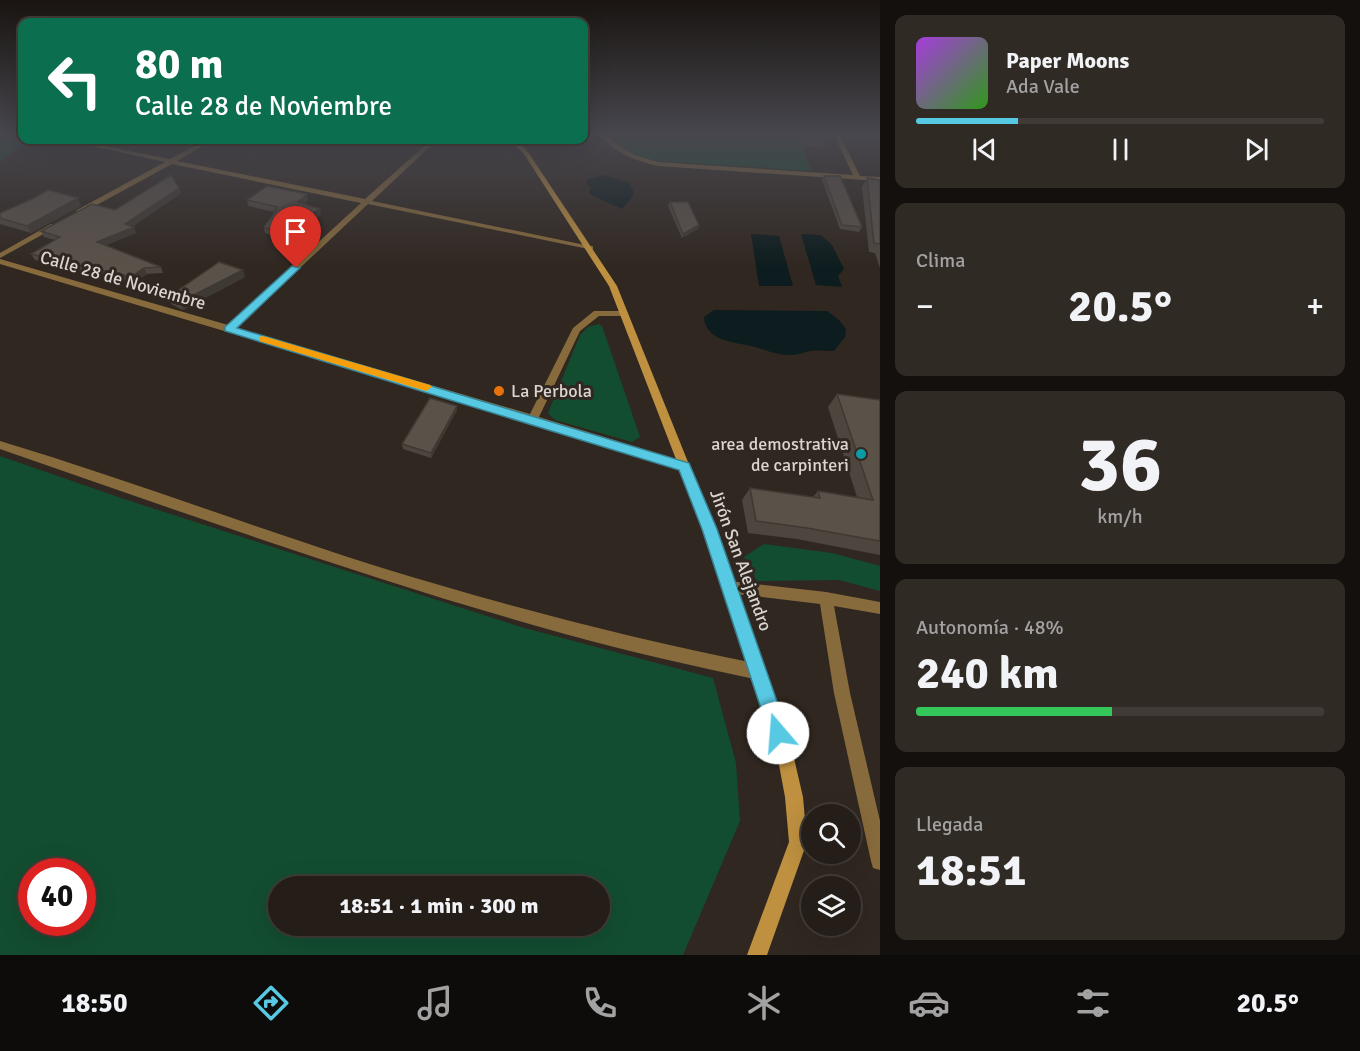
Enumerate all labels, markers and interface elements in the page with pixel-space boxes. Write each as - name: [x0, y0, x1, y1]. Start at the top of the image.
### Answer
- text: 80 m: [135, 39, 224, 90]
- icon: left: [36, 42, 114, 120]
- text: Paper Moons: [1006, 47, 1129, 74]
- text: Ada Vale: [1006, 74, 1080, 99]
- text: Calle 28 de Noviembre: [135, 90, 392, 123]
- icon: previous: [968, 133, 1001, 166]
- icon: pause: [1104, 133, 1137, 166]
- icon: next: [1240, 133, 1273, 166]
- pin: [270, 206, 321, 268]
- icon: arrive: [279, 215, 312, 248]
- street label: Calle 28 de Noviembre: [38, 246, 208, 314]
- text: Clima: [916, 248, 965, 273]
- text: 20.5°: [1068, 279, 1172, 334]
- text: −: [916, 286, 934, 327]
- text: +: [1306, 286, 1324, 327]
- place label: La Perbola: [511, 380, 592, 402]
- marker: La Perbola: [492, 384, 506, 398]
- text: 36: [1078, 417, 1162, 513]
- place label: area demostrativa de carpinteri: [711, 433, 849, 476]
- marker: area demostrativa de carpinteri: [854, 447, 868, 461]
- street label: Jirón San Alejandro: [705, 486, 777, 634]
- text: km/h: [1097, 504, 1143, 529]
- text: Autonomía · 48%: [916, 615, 1064, 640]
- text: 240 km: [916, 646, 1059, 701]
- position arrow: [746, 701, 810, 765]
- map controls: [801, 804, 861, 936]
- button: search: [801, 804, 861, 864]
- text: Llegada: [916, 812, 983, 837]
- text: 18:51: [916, 843, 1026, 898]
- speed limit sign: 40: [18, 858, 96, 936]
- button: layers: [801, 876, 861, 936]
- text: 18:51 · 1 min · 300 m: [339, 892, 539, 919]
- icon: directions: [250, 982, 292, 1024]
- icon: music: [414, 982, 456, 1024]
- icon: phone: [579, 982, 621, 1024]
- icon: climate: [743, 982, 785, 1024]
- icon: car: [908, 982, 950, 1024]
- icon: filters: [1072, 982, 1114, 1024]
- text: 18:50: [61, 987, 127, 1020]
- text: 20.5°: [1236, 987, 1299, 1020]

